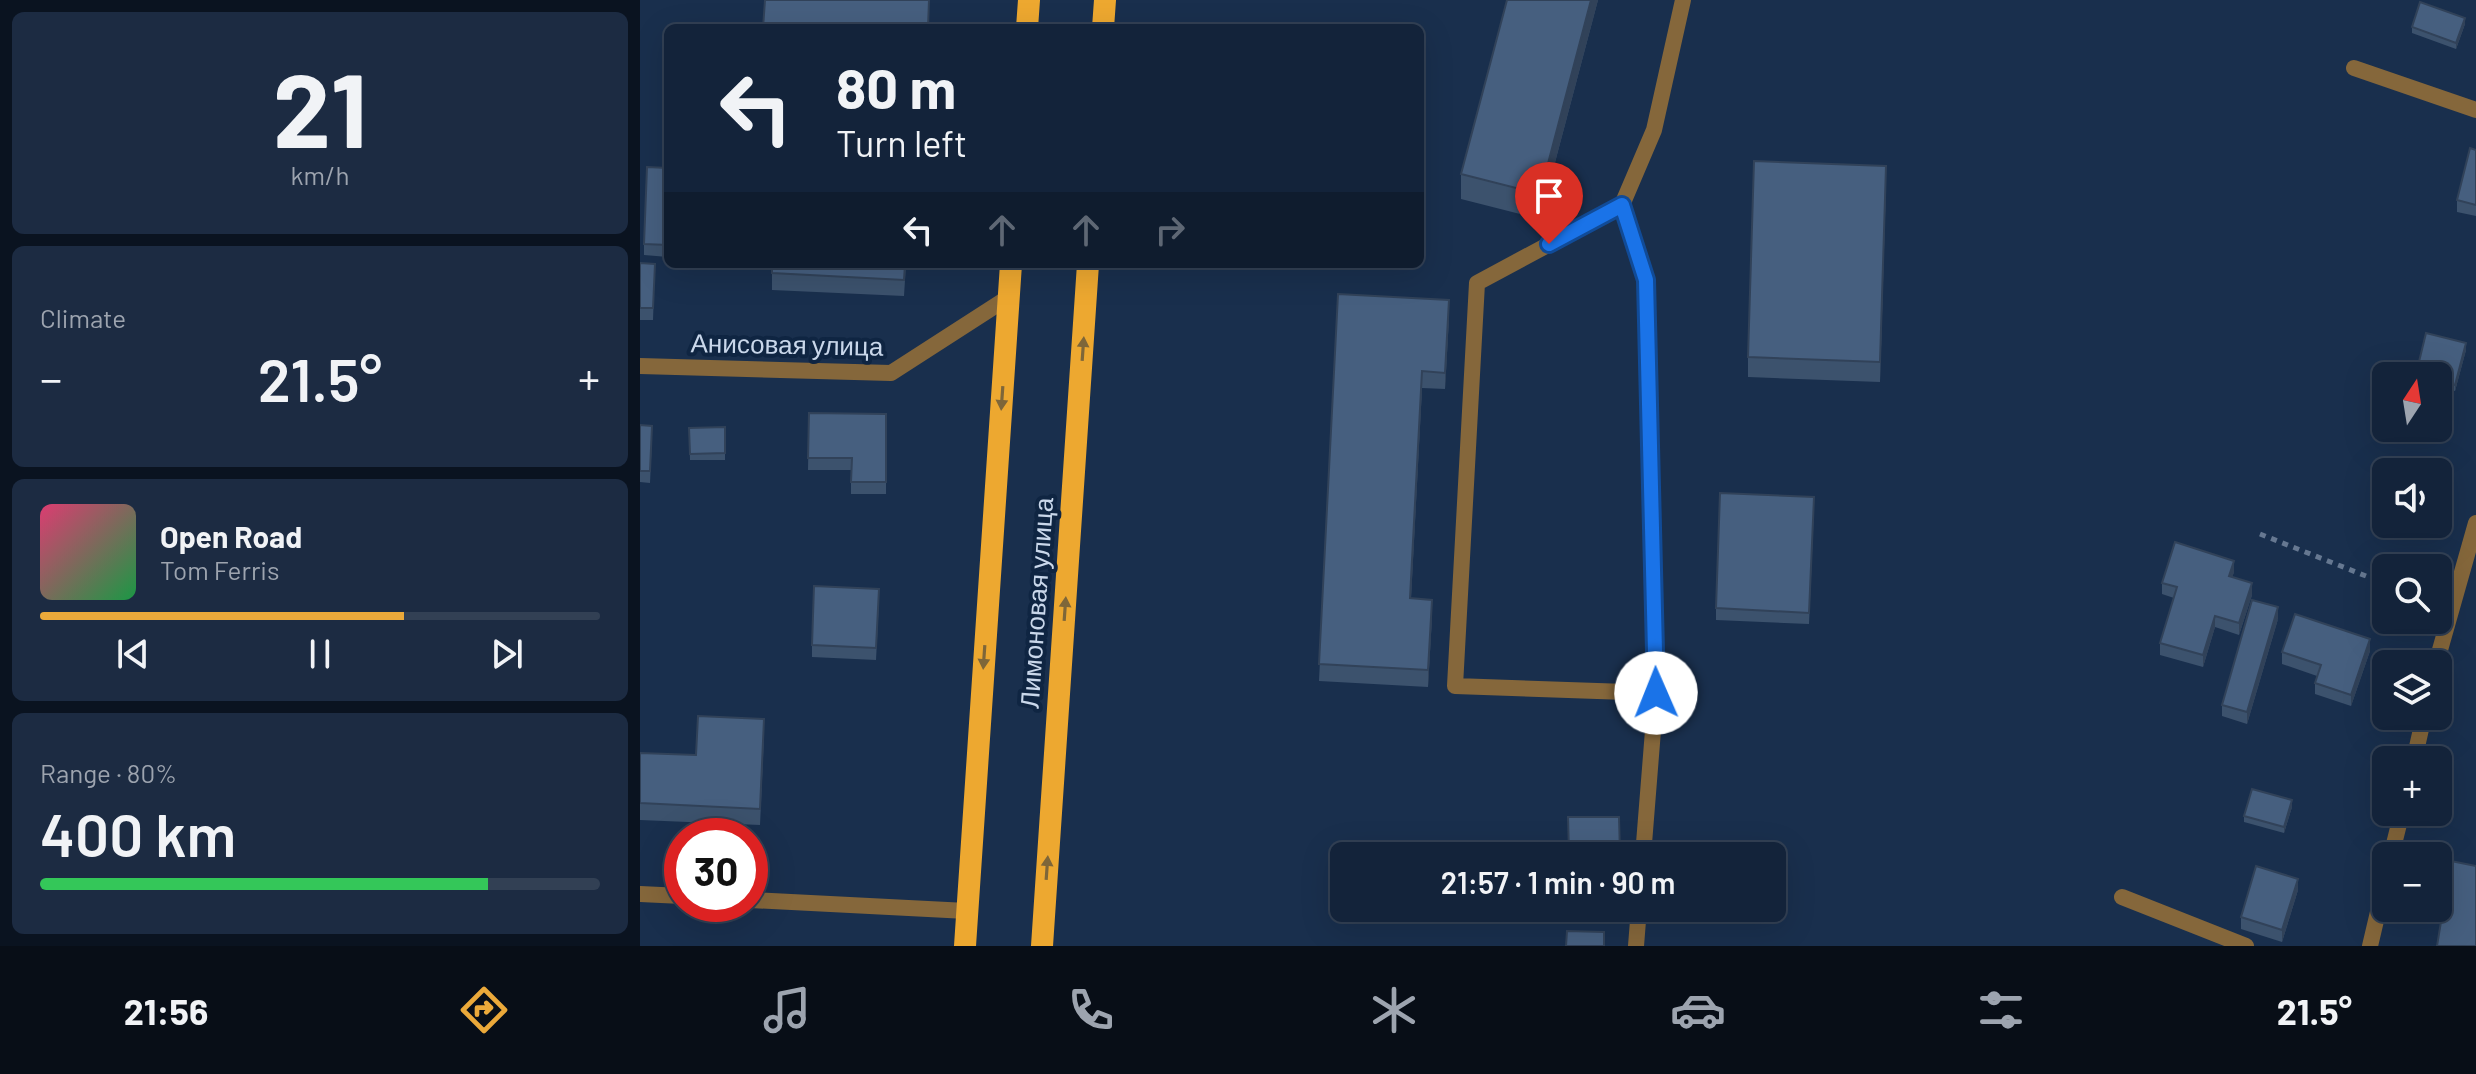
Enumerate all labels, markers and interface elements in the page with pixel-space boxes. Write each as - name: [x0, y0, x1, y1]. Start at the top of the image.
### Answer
- text: 21: [273, 44, 367, 169]
- text: 80 m: [836, 53, 956, 120]
- icon: left: [704, 56, 808, 160]
- text: Turn left: [836, 121, 967, 164]
- text: km/h: [291, 159, 349, 190]
- pin: [1515, 162, 1583, 244]
- icon: arrive: [1527, 174, 1571, 218]
- icon: left: [896, 208, 940, 252]
- icon: ahead: [980, 208, 1024, 252]
- icon: ahead: [1064, 208, 1108, 252]
- icon: right: [1148, 208, 1192, 252]
- text: Climate: [40, 302, 126, 333]
- street label: Анисовая улица: [690, 326, 884, 361]
- one-way arrow: [1077, 336, 1090, 361]
- text: 21.5°: [258, 342, 382, 414]
- text: −: [40, 351, 62, 404]
- text: +: [578, 351, 600, 404]
- north arrow: [2372, 362, 2452, 442]
- map controls: [2372, 362, 2452, 922]
- one-way arrow: [995, 386, 1008, 411]
- button: sound: [2372, 458, 2452, 538]
- street label: Лимоновая улица: [1013, 496, 1058, 709]
- text: Open Road: [160, 518, 302, 554]
- text: Tom Ferris: [160, 554, 280, 585]
- button: search: [2372, 554, 2452, 634]
- one-way arrow: [1059, 596, 1072, 621]
- icon: previous: [111, 632, 155, 676]
- icon: pause: [298, 632, 342, 676]
- icon: next: [485, 632, 529, 676]
- one-way arrow: [977, 645, 990, 670]
- button: layers: [2372, 650, 2452, 730]
- position arrow: [1614, 651, 1698, 735]
- button: +: [2372, 746, 2452, 826]
- text: Range · 80%: [40, 757, 177, 788]
- text: 400 km: [40, 797, 236, 869]
- speed limit sign: 30: [664, 818, 768, 922]
- button: −: [2372, 842, 2452, 922]
- one-way arrow: [1041, 855, 1054, 880]
- text: 21:57 · 1 min · 90 m: [1441, 864, 1675, 900]
- icon: directions: [456, 982, 512, 1038]
- icon: music: [759, 982, 815, 1038]
- icon: phone: [1063, 982, 1119, 1038]
- icon: climate: [1366, 982, 1422, 1038]
- icon: car: [1670, 982, 1726, 1038]
- icon: filters: [1973, 982, 2029, 1038]
- text: 21:56: [124, 989, 208, 1032]
- text: 21.5°: [2277, 989, 2352, 1032]

